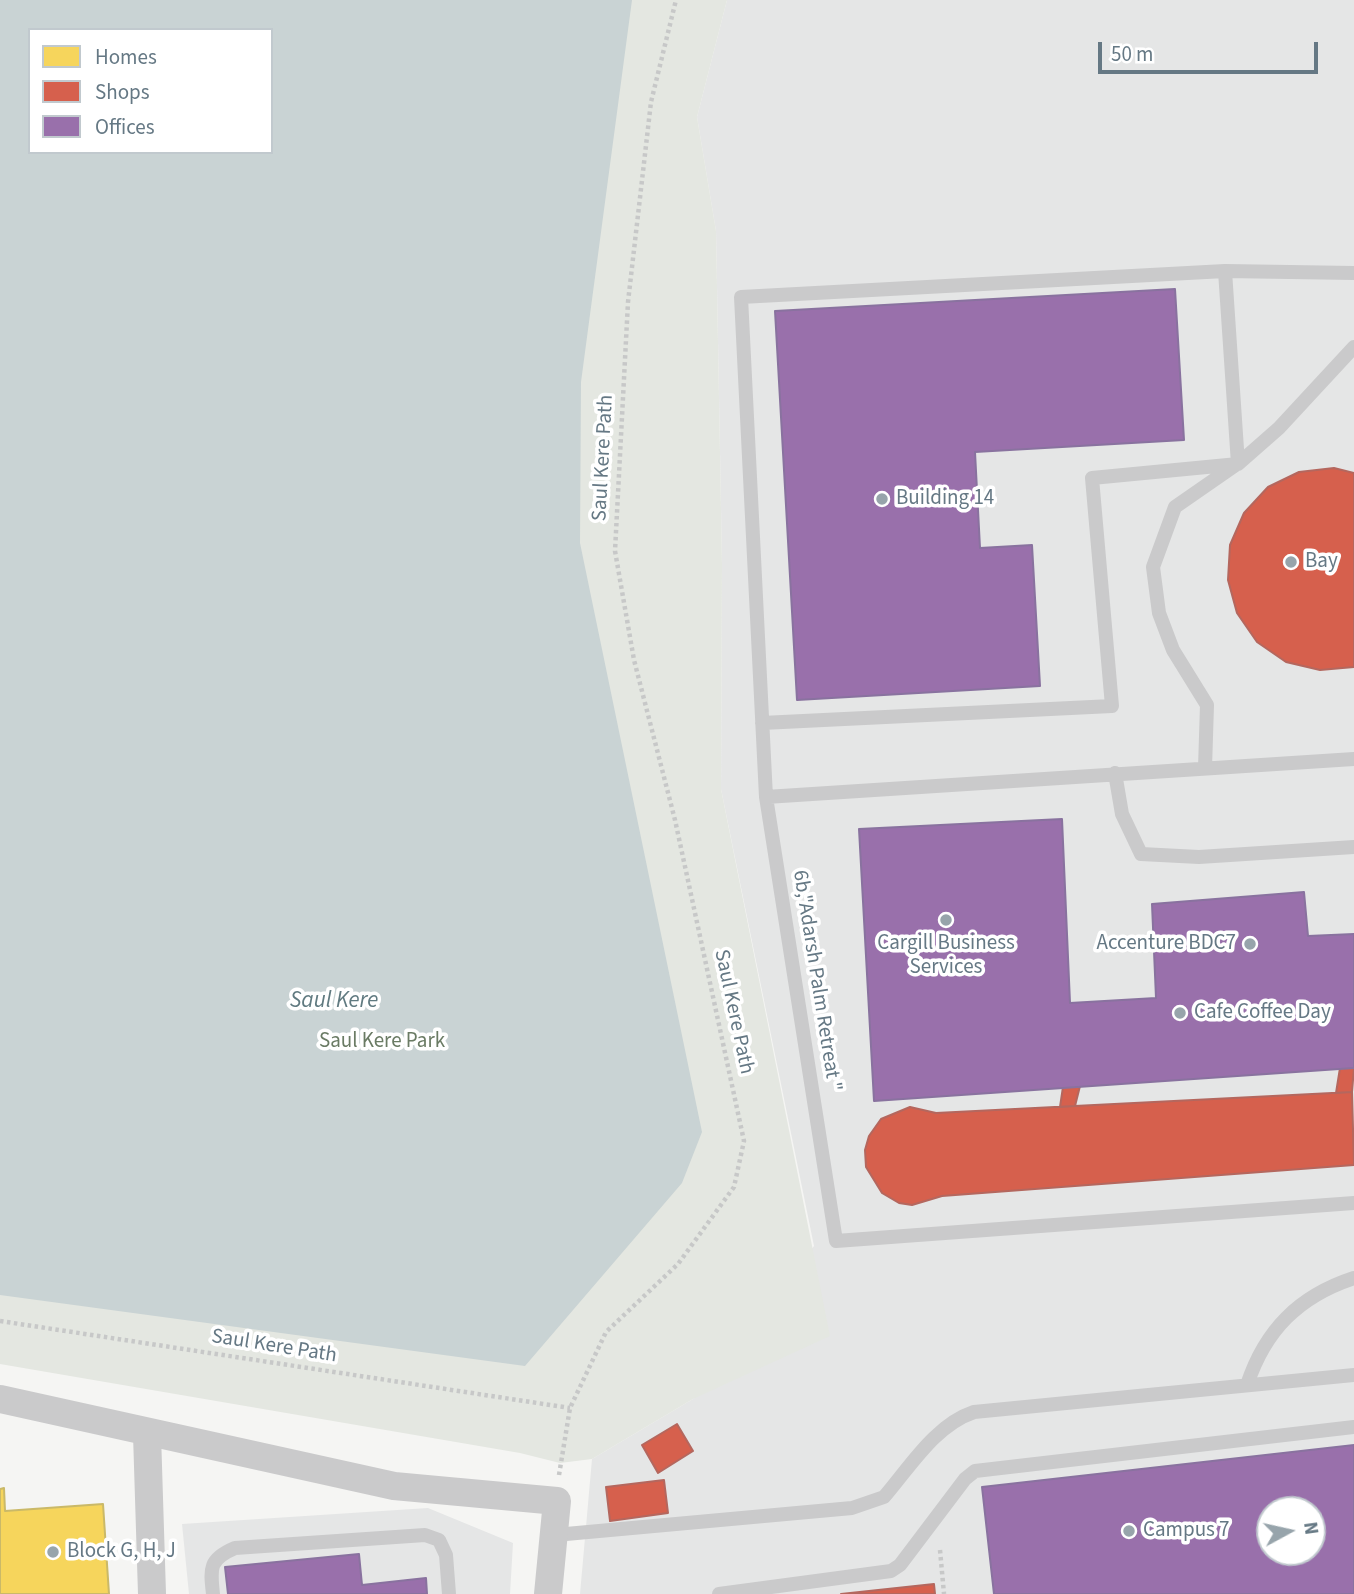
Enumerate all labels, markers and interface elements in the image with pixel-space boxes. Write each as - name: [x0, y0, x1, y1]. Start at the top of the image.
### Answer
- legend: [28, 28, 273, 154]
- scale bar: [1102, 28, 1322, 72]
- text: 50 m: [1111, 39, 1153, 69]
- text: Homes: [95, 42, 157, 72]
- text: Shops: [95, 77, 149, 107]
- text: Offices: [95, 112, 155, 142]
- street label: Saul Kere Path: [588, 394, 620, 522]
- place label: Building 14: [896, 486, 994, 512]
- marker: Building 14: [874, 491, 890, 507]
- place label: Bay: [1305, 549, 1338, 575]
- marker: Bay: [1283, 554, 1299, 570]
- street label: 6b,"Adarsh Palm Retreat ": [786, 869, 846, 1093]
- marker: Cargill Business Services: [938, 912, 954, 928]
- place label: Cargill Business Services: [877, 931, 1015, 981]
- place label: Accenture BDC7: [1097, 931, 1236, 957]
- marker: Accenture BDC7: [1242, 936, 1258, 952]
- street label: Saul Kere Path: [708, 947, 758, 1077]
- water label: Saul Kere: [290, 988, 378, 1016]
- place label: Cafe Coffee Day: [1194, 1000, 1331, 1026]
- marker: Cafe Coffee Day: [1172, 1005, 1188, 1021]
- park label: Saul Kere Park: [319, 1029, 445, 1055]
- street label: Saul Kere Path: [209, 1325, 339, 1369]
- north arrow: [1256, 1496, 1326, 1566]
- place label: Campus 7: [1143, 1518, 1229, 1544]
- text: N: [1296, 1520, 1325, 1536]
- marker: Campus 7: [1121, 1523, 1137, 1539]
- place label: Block G, H, J: [67, 1539, 176, 1565]
- marker: Block G, H, J: [45, 1544, 61, 1560]

